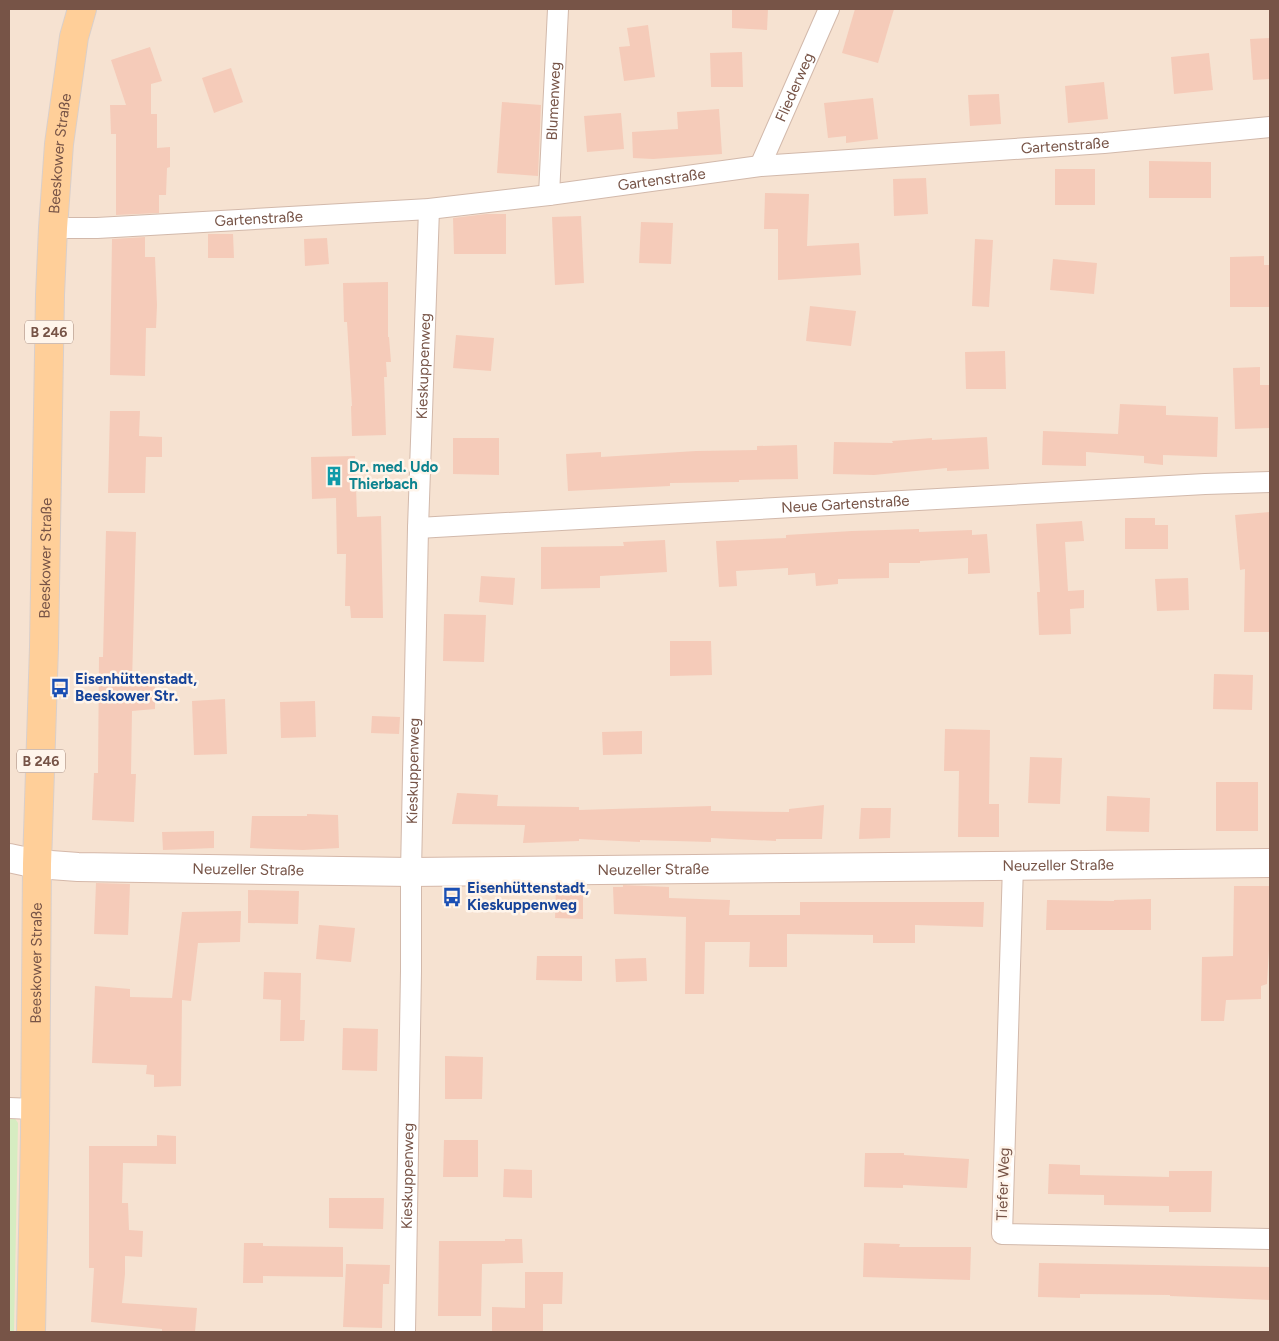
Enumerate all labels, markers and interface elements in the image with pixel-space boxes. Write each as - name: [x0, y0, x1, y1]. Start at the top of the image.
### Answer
- street label: Fliederweg: [772, 50, 818, 125]
- street label: Blumenweg: [543, 61, 564, 141]
- street label: Beeskower Straße: [45, 92, 75, 215]
- street label: Gartenstraße: [1020, 134, 1110, 158]
- street label: Gartenstraße: [617, 165, 707, 194]
- street label: Gartenstraße: [214, 207, 303, 230]
- street label: Kieskuppenweg: [413, 313, 434, 420]
- road number: B 246: [25, 321, 73, 344]
- place label: Dr. med. Udo Thierbach: [349, 458, 439, 493]
- building icon: Dr. med. Udo Thierbach: [323, 465, 345, 487]
- street label: Neue Gartenstraße: [781, 492, 910, 517]
- street label: Beeskower Straße: [35, 497, 56, 619]
- place label: Eisenhüttenstadt, Beeskower Str.: [75, 670, 197, 705]
- bus stop icon: Eisenhüttenstadt, Beeskower Str.: [49, 677, 71, 699]
- street label: Kieskuppenweg: [403, 718, 423, 824]
- road number: B 246: [17, 749, 65, 772]
- street label: Neuzeller Straße: [1002, 856, 1114, 875]
- street label: Neuzeller Straße: [192, 860, 304, 879]
- street label: Neuzeller Straße: [597, 860, 709, 879]
- place label: Eisenhüttenstadt, Kieskuppenweg: [467, 879, 589, 914]
- bus stop icon: Eisenhüttenstadt, Kieskuppenweg: [441, 886, 463, 908]
- street label: Beeskower Straße: [27, 902, 46, 1024]
- street label: Kieskuppenweg: [398, 1123, 417, 1229]
- street label: Tiefer Weg: [993, 1147, 1013, 1221]

